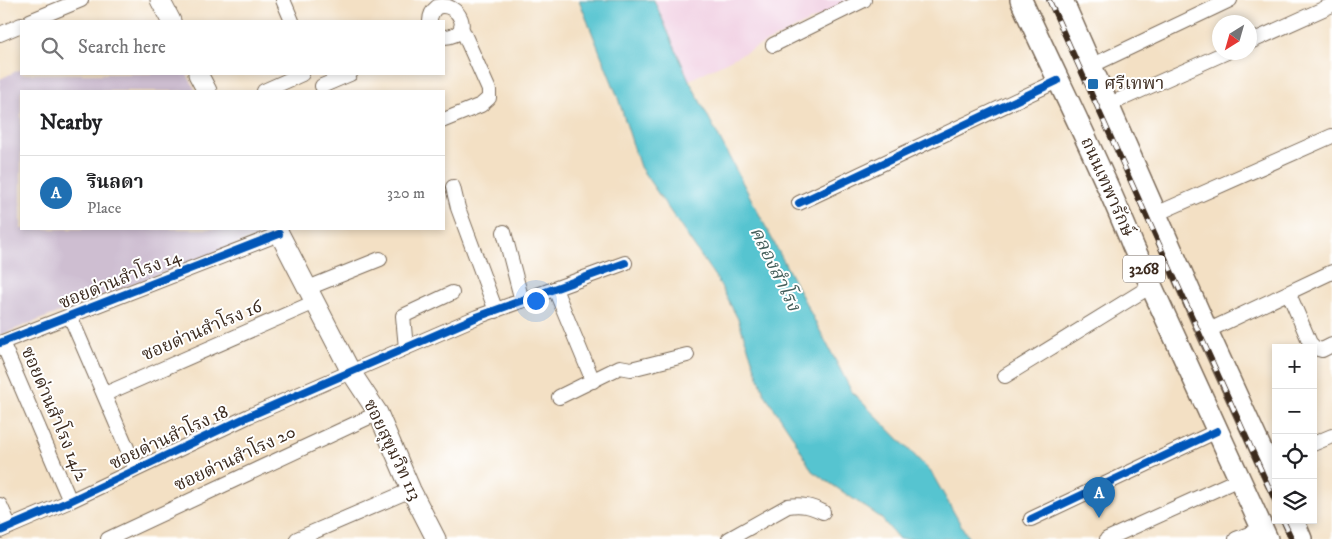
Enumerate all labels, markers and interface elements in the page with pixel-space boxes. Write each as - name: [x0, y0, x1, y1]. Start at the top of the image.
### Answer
- north arrow: [1212, 15, 1257, 60]
- search box: [20, 20, 445, 75]
- icon: search: [38, 34, 66, 62]
- text: Search here: [78, 36, 166, 59]
- place label: ศรีเทพา: [1104, 73, 1164, 95]
- marker: ศรีเทพา: [1086, 77, 1100, 91]
- text: Nearby: [40, 110, 102, 136]
- street label: ถนนเทพารักษ์: [1075, 133, 1140, 241]
- text: รินลดา: [87, 171, 144, 194]
- text: A: [51, 183, 61, 203]
- text: 320 m: [387, 183, 425, 203]
- text: Place: [87, 198, 121, 218]
- water label: คลองสำโรง: [745, 222, 809, 316]
- street label: ซอยด่านสำโรง 14: [55, 242, 185, 315]
- road number: 3268: [1123, 255, 1165, 282]
- your location: [523, 288, 549, 314]
- street label: ซอยด่านสำโรง 16: [137, 293, 266, 366]
- street label: ซอยด่านสำโรง 14/2: [16, 342, 95, 485]
- map controls: [1272, 344, 1317, 524]
- button: +: [1272, 344, 1317, 389]
- button: −: [1272, 389, 1317, 434]
- street label: ซอยสุขุมวิท 113: [358, 396, 426, 504]
- street label: ซอยด่านสำโรง 18: [105, 398, 232, 475]
- street label: ซอยด่านสำโรง 20: [170, 419, 299, 497]
- button: locate: [1272, 434, 1317, 479]
- pin: A: [1083, 477, 1115, 518]
- button: layers: [1272, 479, 1317, 524]

